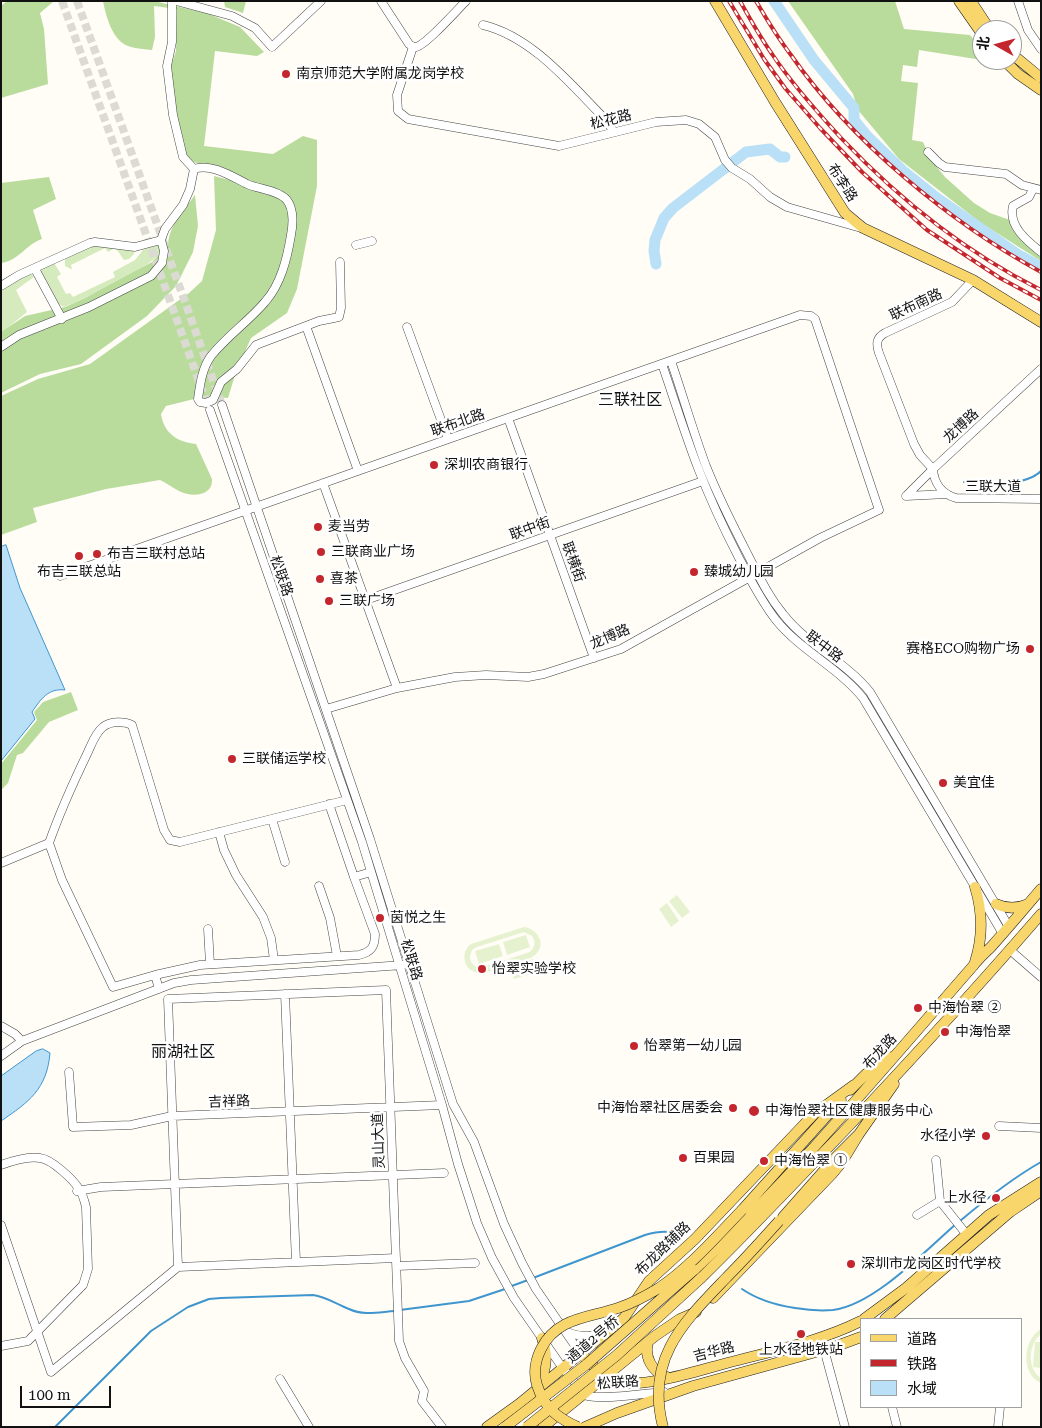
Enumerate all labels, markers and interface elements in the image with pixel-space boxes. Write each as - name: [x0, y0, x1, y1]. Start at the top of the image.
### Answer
- north arrow: [972, 20, 1022, 70]
- text: 北: [974, 35, 992, 51]
- place label: 南京师范大学附属龙岗学校: [296, 66, 464, 82]
- marker: 南京师范大学附属龙岗学校: [280, 68, 292, 80]
- street label: 松花路: [589, 107, 633, 133]
- street label: 布李路: [824, 161, 860, 205]
- street label: 联布南路: [887, 286, 945, 324]
- district label: 三联社区: [598, 390, 662, 410]
- street label: 联布北路: [429, 406, 487, 440]
- street label: 龙博路: [940, 406, 982, 446]
- place label: 深圳农商银行: [444, 457, 528, 473]
- marker: 深圳农商银行: [428, 459, 440, 471]
- street label: 三联大道: [965, 479, 1021, 495]
- street label: 联中街: [507, 514, 553, 544]
- place label: 麦当劳: [328, 519, 370, 535]
- marker: 麦当劳: [312, 521, 324, 533]
- street label: 联横街: [558, 539, 588, 585]
- place label: 三联商业广场: [331, 544, 415, 560]
- place label: 布吉三联村总站: [107, 546, 205, 562]
- marker: 三联商业广场: [315, 546, 327, 558]
- marker: 布吉三联村总站: [91, 548, 103, 560]
- marker: 布吉三联总站: [73, 550, 85, 562]
- street label: 松联路: [266, 553, 296, 599]
- place label: 布吉三联总站: [37, 564, 121, 580]
- place label: 臻城幼儿园: [704, 564, 774, 580]
- marker: 臻城幼儿园: [688, 566, 700, 578]
- place label: 喜茶: [330, 571, 358, 587]
- marker: 喜茶: [314, 573, 326, 585]
- place label: 三联广场: [339, 593, 395, 609]
- marker: 三联广场: [323, 595, 335, 607]
- street label: 龙博路: [587, 621, 633, 653]
- street label: 联中路: [802, 628, 846, 666]
- place label: 赛格ECO购物广场: [906, 641, 1020, 657]
- marker: 赛格ECO购物广场: [1024, 643, 1036, 655]
- place label: 三联储运学校: [242, 751, 326, 767]
- marker: 三联储运学校: [226, 753, 238, 765]
- place label: 美宜佳: [953, 775, 995, 791]
- marker: 美宜佳: [937, 777, 949, 789]
- place label: 茵悦之生: [390, 910, 446, 926]
- marker: 茵悦之生: [374, 912, 386, 924]
- street label: 松联路: [397, 937, 425, 983]
- place label: 怡翠实验学校: [492, 961, 576, 977]
- marker: 怡翠实验学校: [476, 963, 488, 975]
- place label: 中海怡翠 ②: [928, 1000, 1002, 1016]
- marker: 中海怡翠 ②: [912, 1002, 924, 1014]
- place label: 中海怡翠: [955, 1024, 1011, 1040]
- marker: 中海怡翠: [939, 1026, 951, 1038]
- street label: 布龙路: [860, 1031, 900, 1073]
- place label: 怡翠第一幼儿园: [644, 1038, 742, 1054]
- marker: 怡翠第一幼儿园: [628, 1040, 640, 1052]
- district label: 丽湖社区: [151, 1042, 215, 1062]
- street label: 吉祥路: [208, 1093, 250, 1111]
- place label: 中海怡翠社区居委会: [597, 1100, 723, 1116]
- marker: 中海怡翠社区居委会: [727, 1102, 739, 1114]
- place label: 中海怡翠社区健康服务中心: [765, 1103, 933, 1119]
- marker: 中海怡翠社区健康服务中心: [747, 1104, 761, 1118]
- street label: 灵山大道: [370, 1113, 388, 1169]
- place label: 水径小学: [920, 1128, 976, 1144]
- marker: 水径小学: [980, 1130, 992, 1142]
- place label: 百果园: [693, 1150, 735, 1166]
- marker: 百果园: [677, 1152, 689, 1164]
- place label: 中海怡翠 ①: [774, 1153, 848, 1169]
- marker: 中海怡翠 ①: [758, 1155, 770, 1167]
- place label: 上水径: [944, 1190, 986, 1206]
- marker: 上水径: [990, 1192, 1002, 1204]
- street label: 布龙路辅路: [632, 1219, 694, 1279]
- place label: 深圳市龙岗区时代学校: [861, 1256, 1001, 1272]
- marker: 深圳市龙岗区时代学校: [845, 1258, 857, 1270]
- street label: 通道2号桥: [563, 1313, 623, 1367]
- legend: [860, 1318, 1022, 1408]
- marker: 上水径地铁站: [795, 1328, 807, 1340]
- text: 道路: [907, 1330, 937, 1348]
- street label: 吉华路: [692, 1338, 736, 1366]
- place label: 上水径地铁站: [759, 1342, 843, 1358]
- text: 铁路: [907, 1355, 937, 1373]
- street label: 松联路: [596, 1373, 640, 1393]
- scale bar: [22, 1376, 114, 1408]
- text: 水域: [907, 1380, 937, 1398]
- text: 100 m: [28, 1386, 71, 1404]

